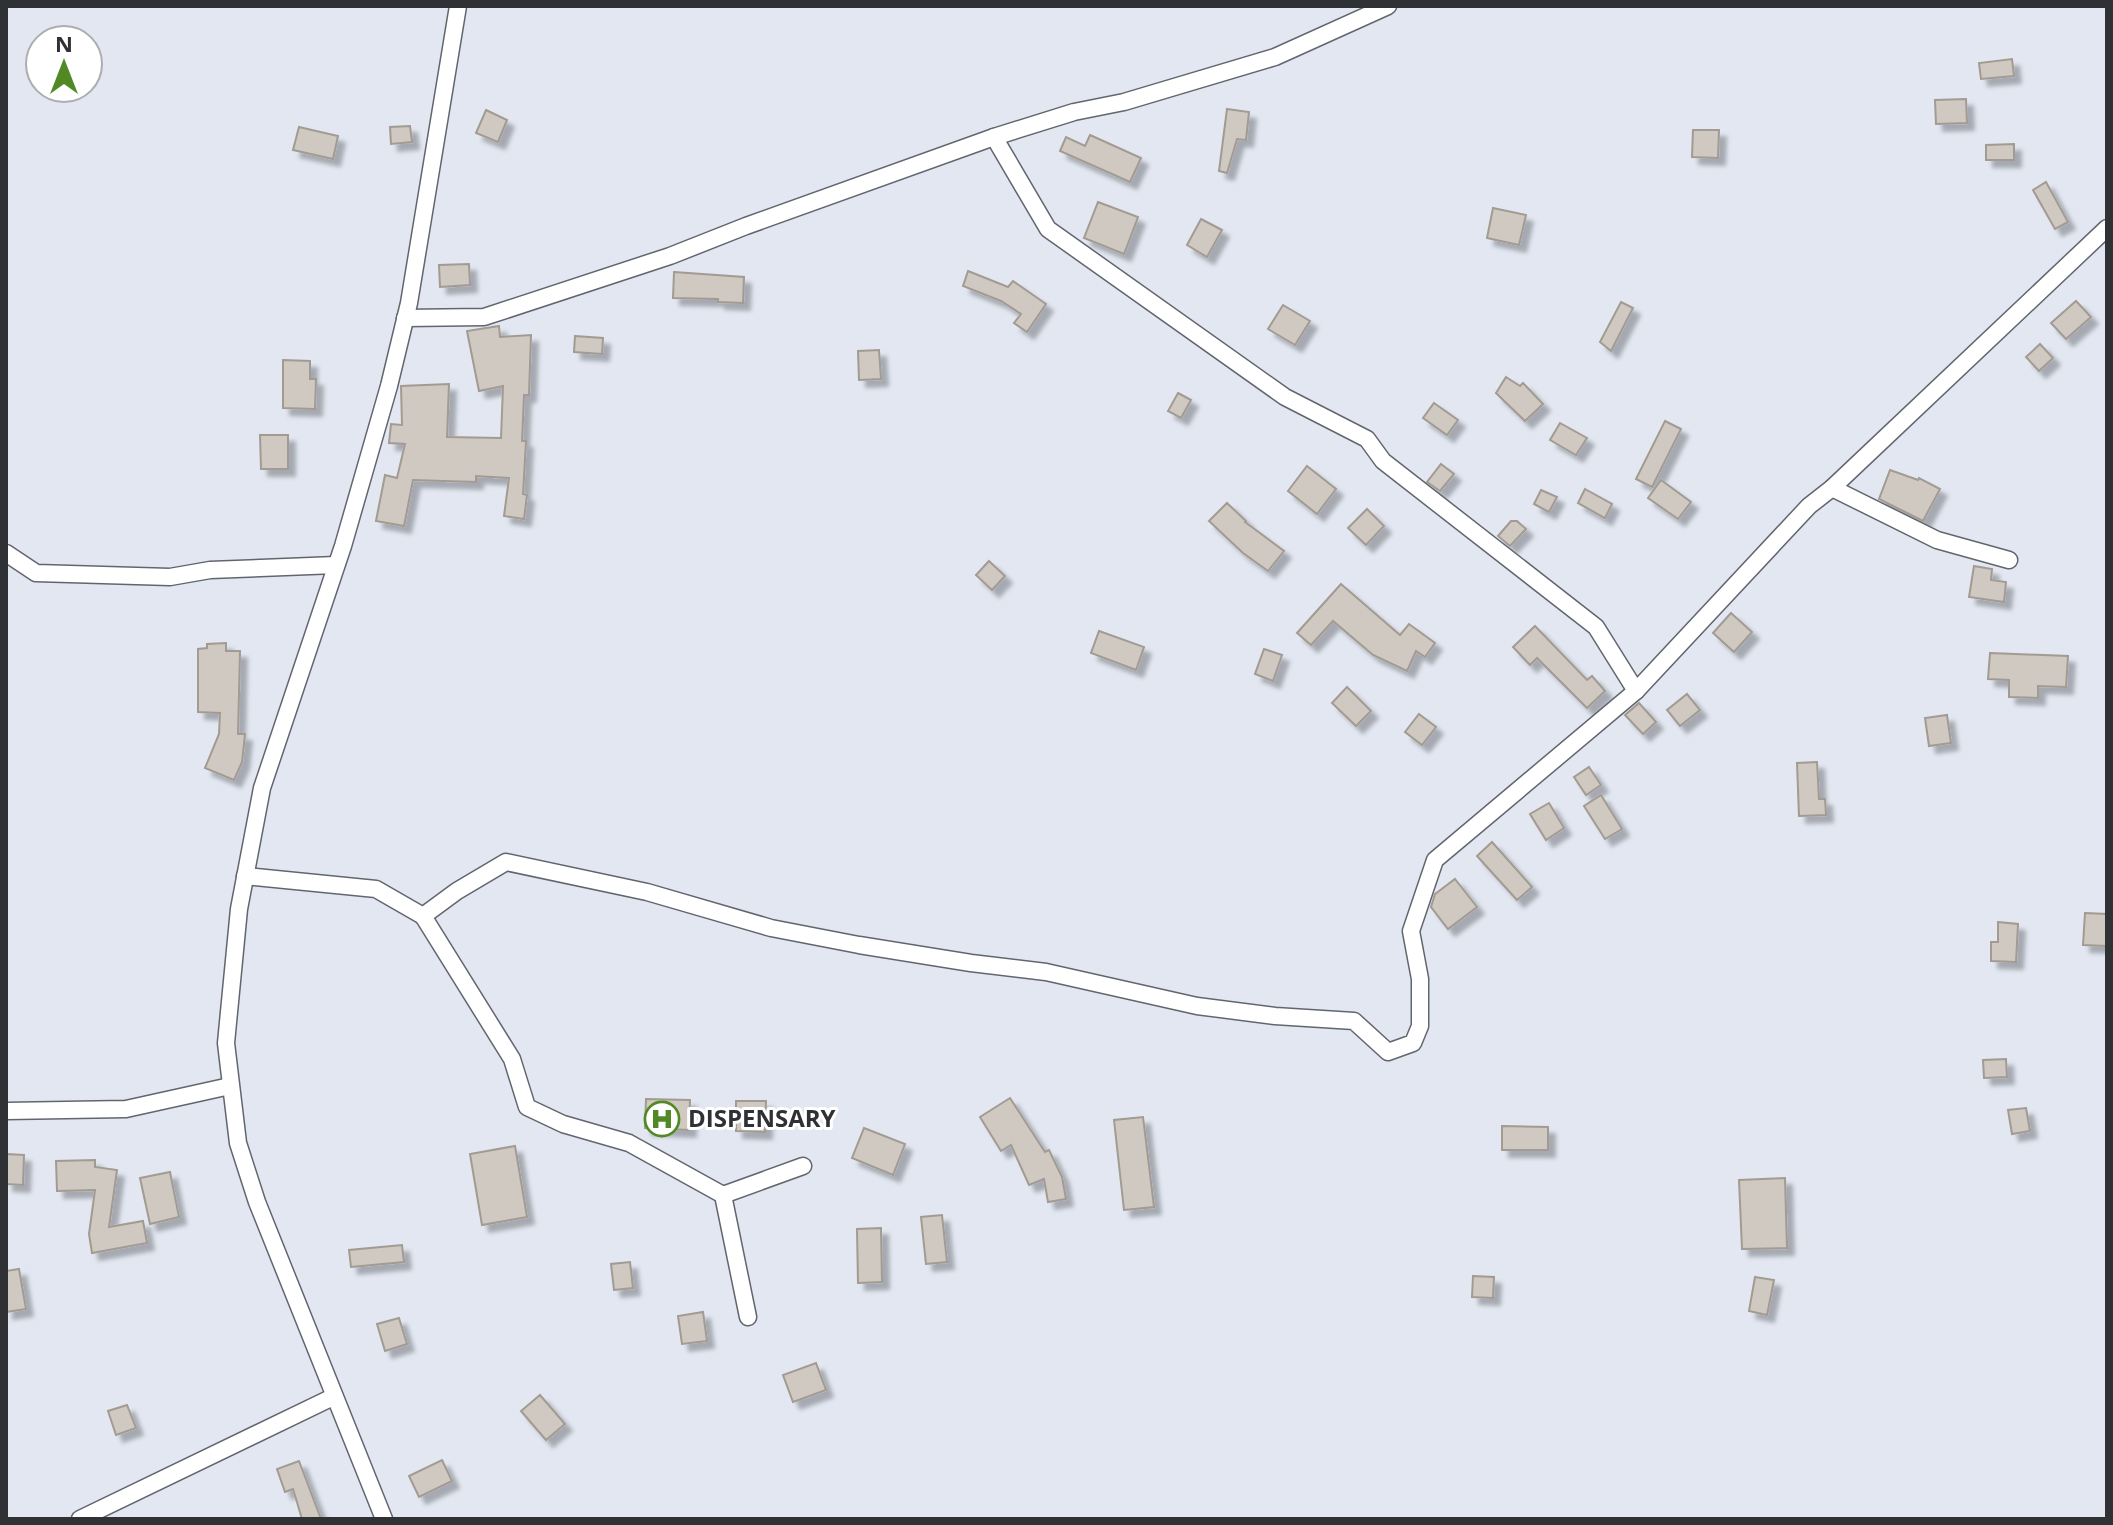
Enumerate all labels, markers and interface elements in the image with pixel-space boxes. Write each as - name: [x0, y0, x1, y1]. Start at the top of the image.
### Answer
- north arrow: [24, 24, 104, 104]
- text: N: [55, 28, 73, 58]
- hospital icon: DISPENSARY: [643, 1100, 681, 1138]
- place label: DISPENSARY: [688, 1101, 836, 1134]

